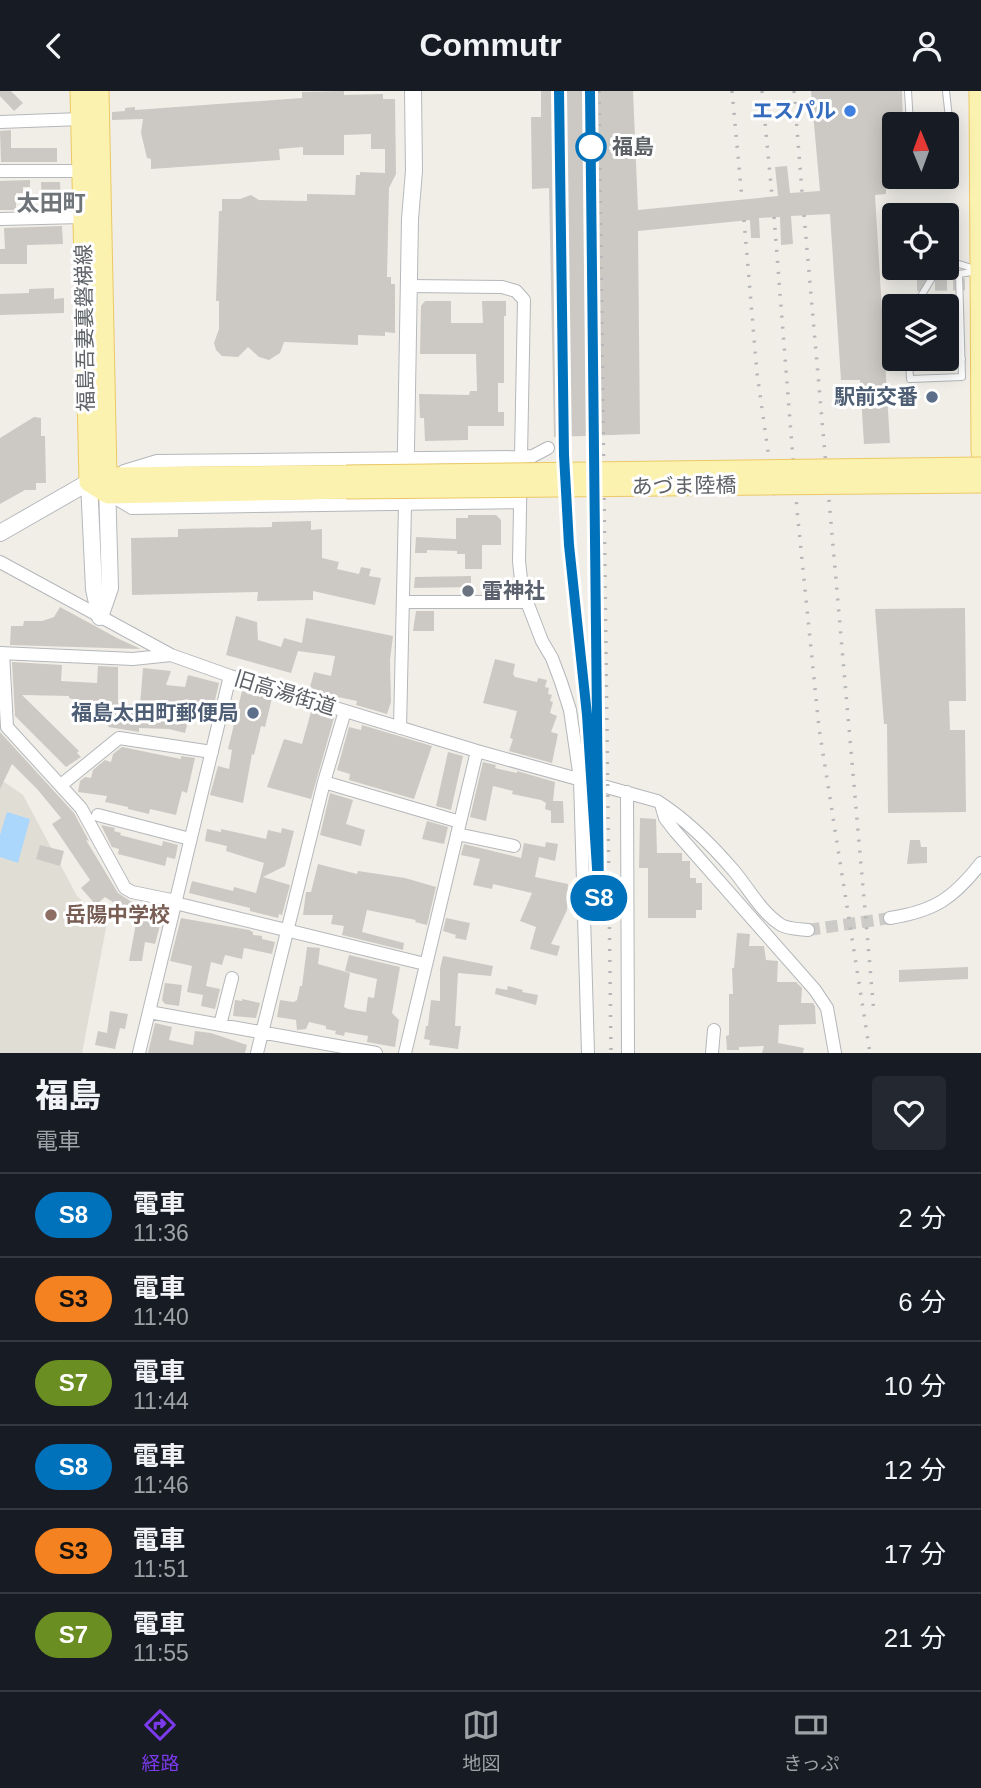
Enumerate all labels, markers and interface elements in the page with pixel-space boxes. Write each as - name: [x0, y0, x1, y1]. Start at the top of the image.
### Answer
- icon: back: [35, 27, 73, 65]
- text: Commutr: [419, 27, 562, 63]
- icon: person: [908, 27, 946, 65]
- place label: エスパル: [752, 99, 836, 122]
- marker: エスパル: [842, 103, 858, 119]
- north arrow: [882, 112, 959, 189]
- map controls: [882, 112, 959, 371]
- marker: 福島: [576, 132, 606, 162]
- place label: 福島: [612, 135, 654, 158]
- district label: 太田町: [17, 190, 86, 216]
- button: locate: [882, 203, 959, 280]
- street label: 福島吾妻裏磐梯線: [72, 244, 97, 412]
- button: layers: [882, 294, 959, 371]
- place label: 駅前交番: [834, 385, 918, 408]
- marker: 駅前交番: [924, 389, 940, 405]
- street label: あづま陸橋: [631, 473, 737, 498]
- place label: 雷神社: [482, 579, 545, 602]
- marker: 雷神社: [460, 583, 476, 599]
- street label: 旧高湯街道: [232, 666, 339, 719]
- place label: 福島太田町郵便局: [71, 701, 239, 724]
- marker: 福島太田町郵便局: [245, 705, 261, 721]
- line badge: S8: [568, 875, 630, 921]
- text: S8: [584, 884, 614, 911]
- place label: 岳陽中学校: [65, 903, 170, 926]
- marker: 岳陽中学校: [43, 907, 59, 923]
- button: heart: [872, 1076, 946, 1150]
- text: 福島: [35, 1077, 101, 1114]
- text: 電車: [35, 1128, 81, 1154]
- text: 電車: [133, 1189, 185, 1219]
- text: S8: [59, 1201, 88, 1228]
- text: 2 分: [898, 1203, 946, 1233]
- text: 11:36: [133, 1220, 189, 1246]
- text: 電車: [133, 1273, 185, 1303]
- text: S3: [59, 1285, 88, 1312]
- text: 6 分: [898, 1287, 946, 1317]
- text: 11:40: [133, 1304, 189, 1330]
- text: 電車: [133, 1357, 185, 1387]
- text: S7: [59, 1369, 88, 1396]
- text: 10 分: [884, 1371, 946, 1401]
- text: 11:44: [133, 1388, 189, 1414]
- text: 電車: [133, 1441, 185, 1471]
- text: S8: [59, 1453, 88, 1480]
- text: 12 分: [884, 1455, 946, 1485]
- text: 11:46: [133, 1472, 189, 1498]
- text: 電車: [133, 1525, 185, 1555]
- text: S3: [59, 1537, 88, 1564]
- text: 17 分: [884, 1539, 946, 1569]
- text: 11:51: [133, 1556, 189, 1582]
- text: 電車: [133, 1609, 185, 1639]
- text: S7: [59, 1621, 88, 1648]
- text: 21 分: [884, 1623, 946, 1653]
- text: 11:55: [133, 1640, 189, 1666]
- tab: 経路: [141, 1706, 179, 1775]
- tab: 地図: [462, 1706, 500, 1775]
- tab: きっぷ: [783, 1706, 840, 1775]

